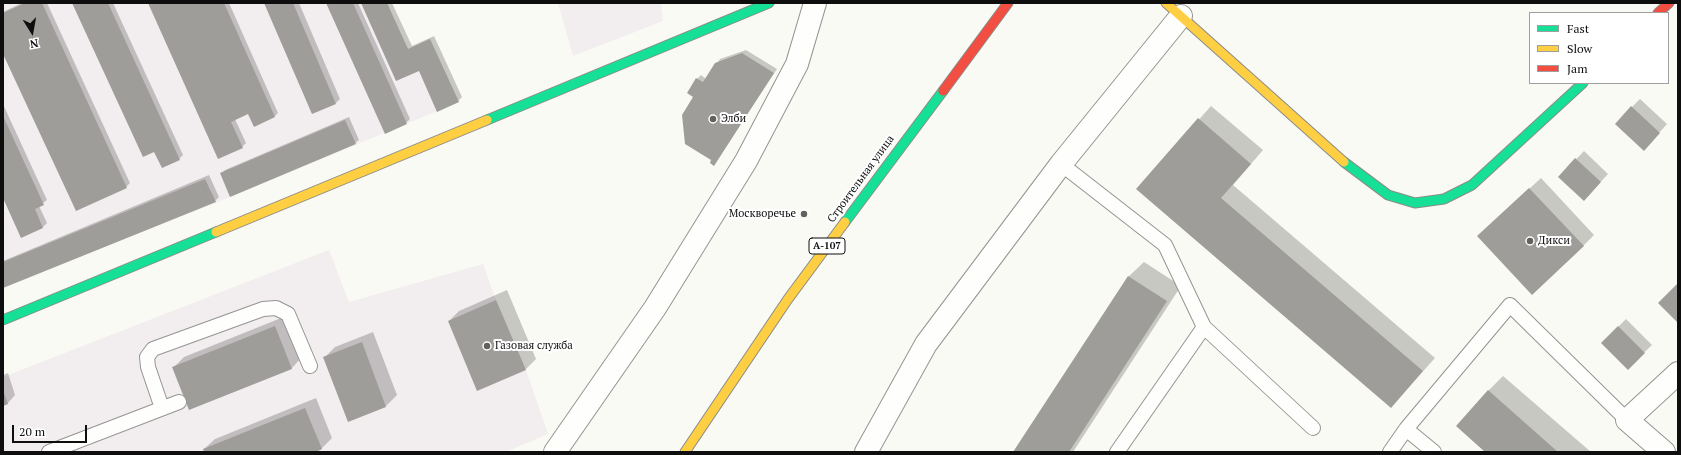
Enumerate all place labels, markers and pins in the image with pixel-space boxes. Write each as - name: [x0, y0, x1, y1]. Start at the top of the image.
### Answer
- place label: Элби: [721, 112, 746, 126]
- marker: Элби: [708, 114, 718, 124]
- place label: Москворечье: [729, 207, 796, 221]
- marker: Москворечье: [799, 209, 809, 219]
- place label: Дикси: [1538, 234, 1570, 248]
- marker: Дикси: [1525, 236, 1535, 246]
- place label: Газовая служба: [495, 339, 573, 353]
- marker: Газовая служба: [482, 341, 492, 351]

